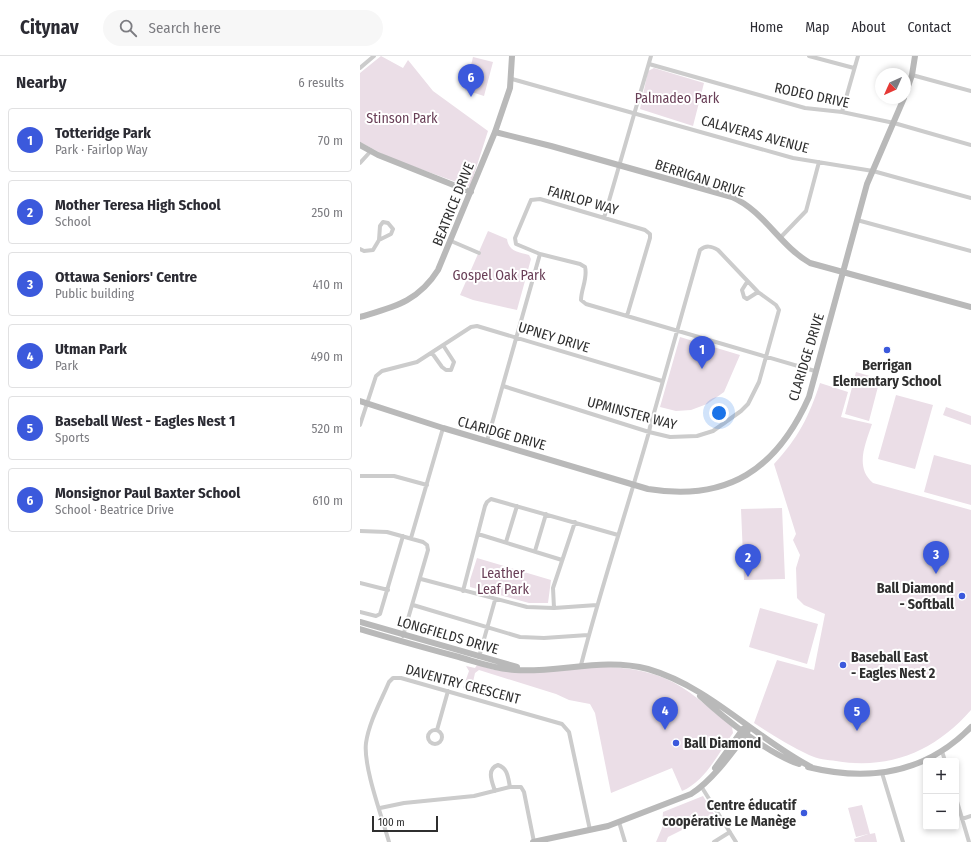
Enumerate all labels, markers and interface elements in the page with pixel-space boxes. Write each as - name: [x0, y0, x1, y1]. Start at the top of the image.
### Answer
- search box: [103, 10, 383, 46]
- text: Citynav: [20, 16, 79, 39]
- icon: search: [117, 17, 139, 39]
- text: Search here: [149, 19, 221, 37]
- text: Home: [750, 19, 783, 36]
- text: Map: [805, 19, 829, 36]
- text: About: [851, 19, 886, 36]
- text: Contact: [908, 19, 951, 36]
- pin: 6: [458, 64, 484, 97]
- north arrow: [875, 68, 911, 104]
- text: Nearby: [16, 72, 67, 93]
- text: 6 results: [298, 75, 344, 90]
- street label: RODEO DRIVE: [773, 79, 851, 112]
- park label: Palmadeo Park: [635, 90, 720, 107]
- park label: Stinson Park: [366, 110, 438, 127]
- street label: CALAVERAS AVENUE: [699, 112, 811, 157]
- text: Totteridge Park: [55, 124, 151, 142]
- text: 1: [27, 133, 33, 148]
- text: 70 m: [318, 133, 343, 148]
- text: Park · Fairlop Way: [55, 142, 148, 157]
- street label: BERRIGAN DRIVE: [653, 156, 747, 201]
- street label: BEATRICE DRIVE: [429, 159, 478, 249]
- street label: FAIRLOP WAY: [545, 182, 620, 219]
- text: Mother Teresa High School: [55, 196, 221, 214]
- text: 2: [27, 205, 33, 220]
- text: 250 m: [311, 205, 343, 220]
- text: School: [55, 214, 91, 229]
- park label: Gospel Oak Park: [453, 267, 546, 284]
- text: Ottawa Seniors' Centre: [55, 268, 197, 286]
- text: 3: [27, 277, 33, 292]
- text: 410 m: [313, 277, 343, 292]
- text: Public building: [55, 286, 134, 301]
- street label: CLARIDGE DRIVE: [785, 311, 828, 403]
- street label: UPNEY DRIVE: [516, 319, 592, 357]
- pin: 1: [689, 336, 715, 369]
- text: Utman Park: [55, 340, 127, 358]
- marker: Berrigan Elementary School: [882, 345, 892, 355]
- text: 4: [27, 349, 33, 364]
- text: 490 m: [311, 349, 343, 364]
- place label: Berrigan Elementary School: [833, 357, 941, 390]
- text: Park: [55, 358, 78, 373]
- street label: UPMINSTER WAY: [585, 393, 679, 434]
- your location: [709, 403, 729, 423]
- text: Baseball West - Eagles Nest 1: [55, 412, 235, 430]
- street label: CLARIDGE DRIVE: [456, 413, 548, 454]
- text: 5: [27, 421, 33, 436]
- text: 520 m: [312, 421, 343, 436]
- text: Sports: [55, 430, 90, 445]
- text: Monsignor Paul Baxter School: [55, 484, 240, 502]
- text: 6: [27, 493, 33, 508]
- text: 610 m: [312, 493, 343, 508]
- text: School · Beatrice Drive: [55, 502, 174, 517]
- pin: 3: [923, 541, 949, 574]
- pin: 2: [735, 544, 761, 577]
- park label: Leather Leaf Park: [477, 565, 529, 598]
- place label: Ball Diamond - Softball: [877, 580, 954, 613]
- marker: Ball Diamond - Softball: [957, 591, 967, 601]
- street label: LONGFIELDS DRIVE: [395, 613, 501, 658]
- place label: Baseball East - Eagles Nest 2: [851, 649, 936, 682]
- marker: Baseball East - Eagles Nest 2: [838, 660, 848, 670]
- street label: DAVENTRY CRESCENT: [404, 661, 523, 708]
- pin: 4: [652, 697, 678, 730]
- pin: 5: [844, 698, 870, 731]
- place label: Ball Diamond: [684, 735, 761, 752]
- marker: Ball Diamond: [671, 738, 681, 748]
- map controls: [923, 758, 959, 830]
- button: +: [923, 758, 959, 794]
- button: −: [923, 794, 959, 830]
- place label: Centre éducatif coopérative Le Manège: [662, 797, 797, 830]
- marker: Centre éducatif coopérative Le Manège: [799, 808, 809, 818]
- scale bar: [372, 814, 438, 833]
- text: 100 m: [378, 816, 405, 829]

